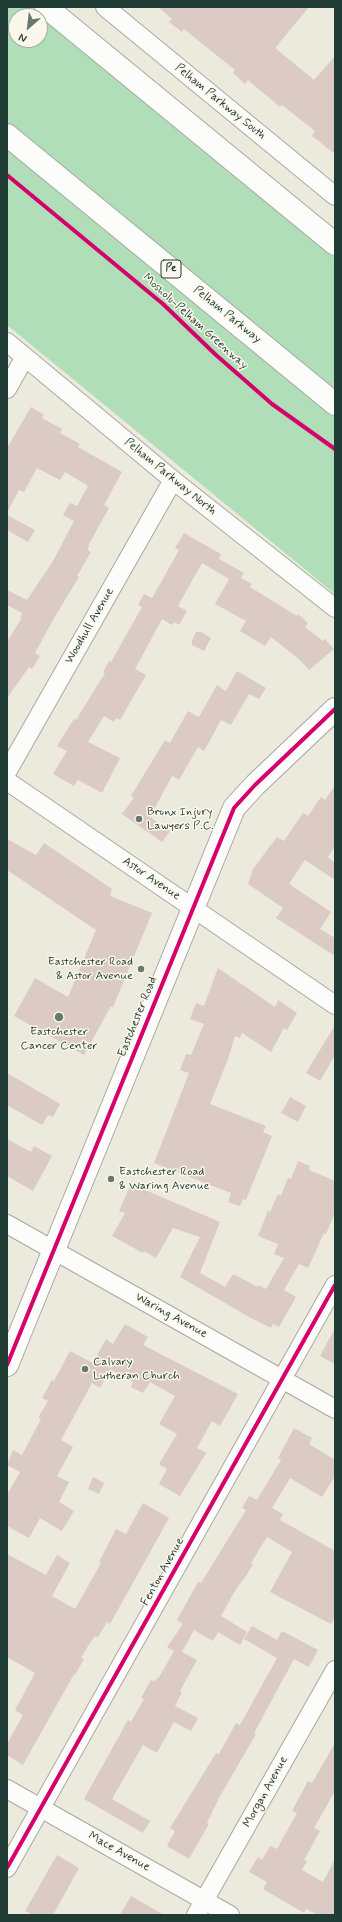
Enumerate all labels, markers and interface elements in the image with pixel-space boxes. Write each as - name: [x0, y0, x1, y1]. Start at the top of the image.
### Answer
- north arrow: [8, 8, 48, 48]
- text: N: [16, 30, 29, 46]
- street label: Pelham Parkway South: [172, 61, 268, 143]
- road number: Pe: [161, 260, 181, 278]
- street label: Mosholu-Pelham Greenway: [139, 271, 251, 373]
- street label: Pelham Parkway: [190, 283, 264, 347]
- street label: Pelham Parkway North: [121, 435, 219, 519]
- street label: Woodhull Avenue: [62, 585, 118, 667]
- place label: Bronx Injury Lawyers P.C.: [147, 805, 214, 833]
- marker: Bronx Injury Lawyers P.C.: [134, 814, 144, 824]
- street label: Astor Avenue: [119, 854, 183, 904]
- place label: Eastchester Road & Astor Avenue: [48, 955, 133, 983]
- marker: Eastchester Road & Astor Avenue: [136, 964, 146, 974]
- street label: Eastchester Road: [115, 975, 161, 1059]
- marker: Eastchester Cancer Center: [53, 1011, 65, 1023]
- place label: Eastchester Cancer Center: [20, 1025, 98, 1053]
- place label: Eastchester Road & Waring Avenue: [119, 1165, 209, 1193]
- marker: Eastchester Road & Waring Avenue: [106, 1174, 116, 1184]
- street label: Waring Avenue: [132, 1290, 210, 1342]
- place label: Calvary Lutheran Church: [93, 1355, 180, 1383]
- marker: Calvary Lutheran Church: [80, 1364, 90, 1374]
- street label: Fenton Avenue: [138, 1535, 188, 1609]
- street label: Morgan Avenue: [240, 1754, 292, 1830]
- street label: Mace Avenue: [86, 1829, 152, 1875]

